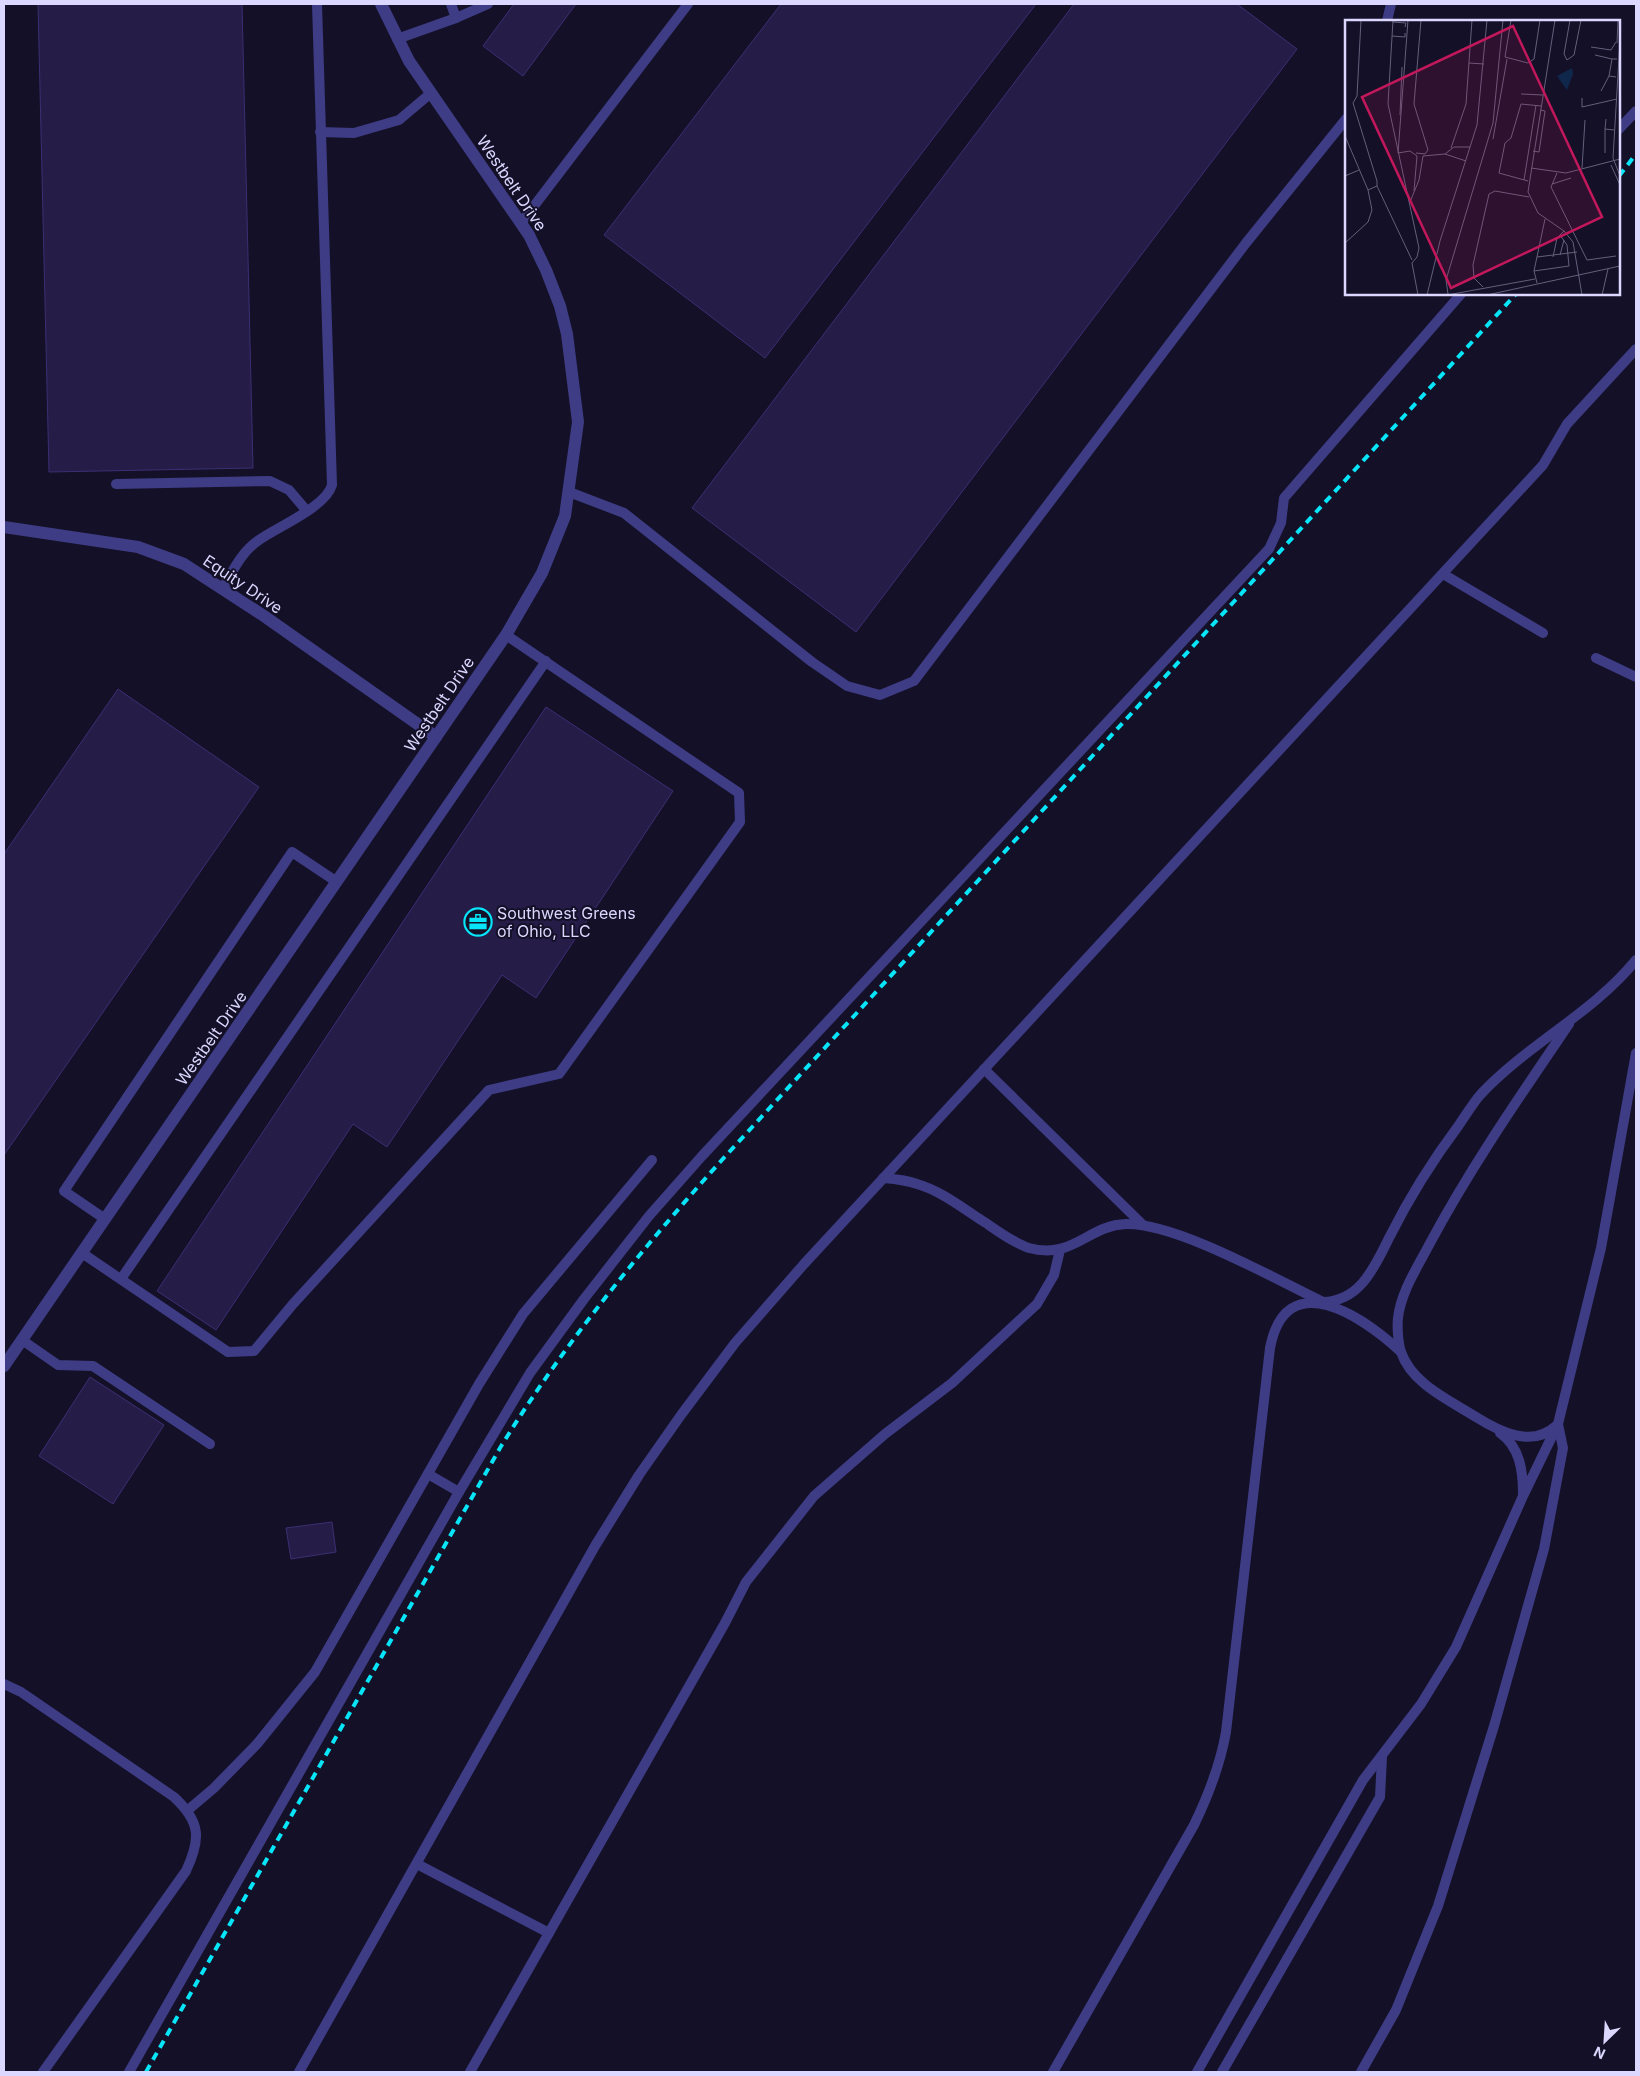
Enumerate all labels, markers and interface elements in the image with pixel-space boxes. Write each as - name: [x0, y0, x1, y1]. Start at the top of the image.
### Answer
- inset map: [1345, 20, 1620, 295]
- street label: Westbelt Drive: [473, 132, 551, 234]
- street label: Equity Drive: [199, 550, 287, 618]
- street label: Westbelt Drive: [400, 653, 478, 755]
- place label: Southwest Greens of Ohio, LLC: [497, 903, 636, 941]
- office icon: Southwest Greens of Ohio, LLC: [463, 907, 493, 937]
- street label: Westbelt Drive: [171, 987, 251, 1089]
- north arrow: [1580, 2016, 1630, 2066]
- text: N: [1591, 2043, 1608, 2063]

